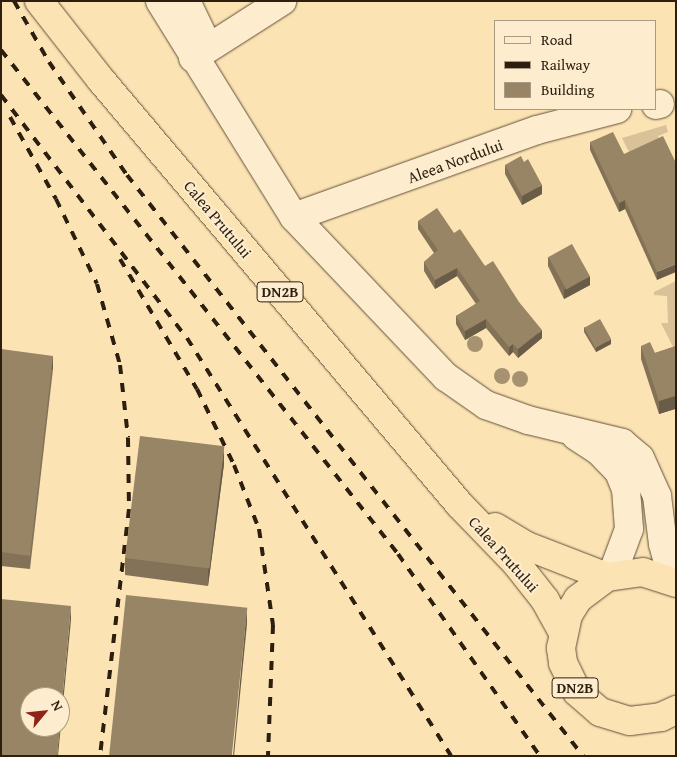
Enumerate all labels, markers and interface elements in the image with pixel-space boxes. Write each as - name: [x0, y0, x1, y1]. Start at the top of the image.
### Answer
- legend: [494, 20, 657, 110]
- text: Road: [541, 29, 572, 50]
- text: Railway: [541, 54, 590, 75]
- text: Building: [541, 79, 594, 100]
- street label: Aleea Nordului: [405, 135, 505, 187]
- street label: Calea Prutului: [180, 176, 256, 262]
- road number: DN2B: [256, 280, 304, 304]
- street label: Calea Prutului: [465, 512, 543, 596]
- road number: DN2B: [551, 676, 599, 700]
- north arrow: [20, 687, 70, 737]
- text: N: [46, 697, 68, 714]

